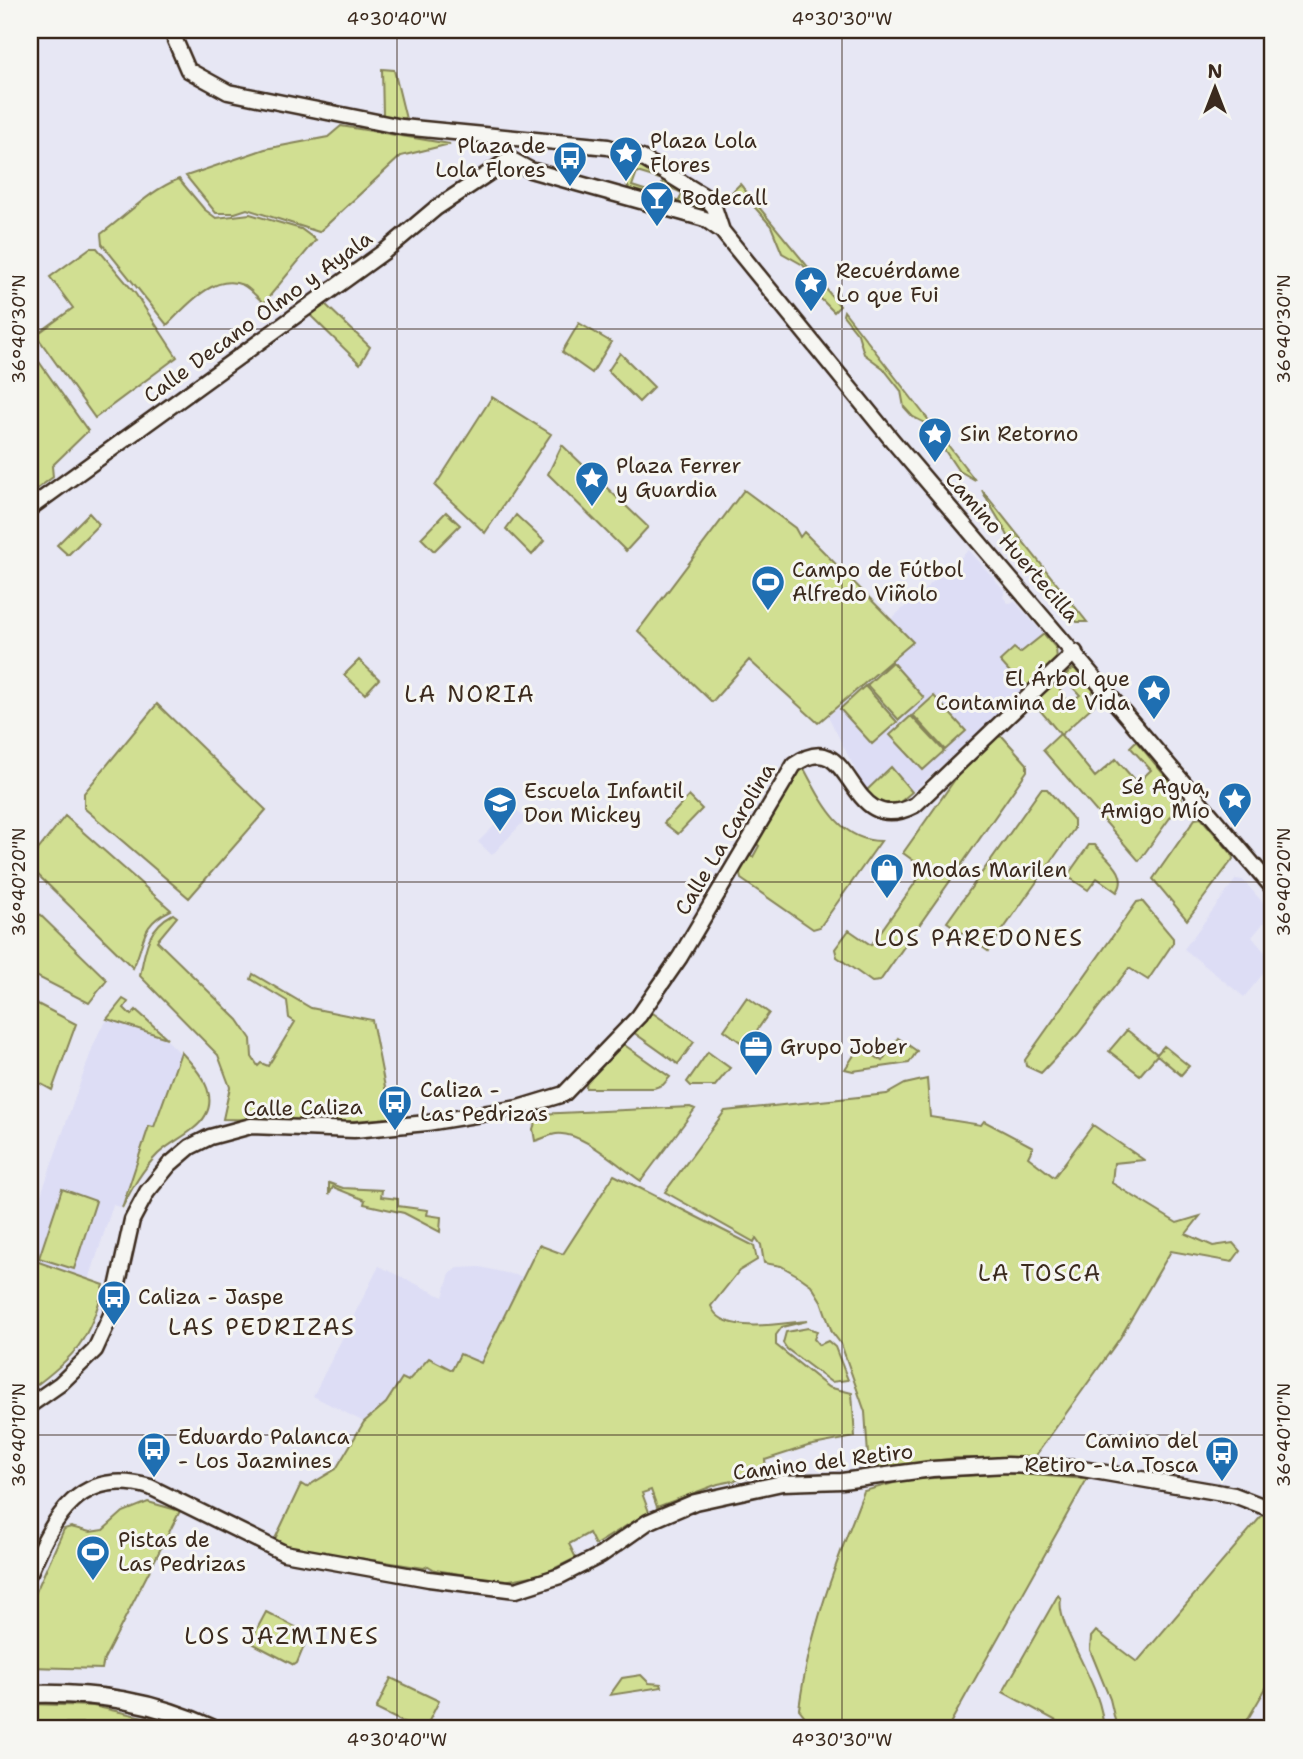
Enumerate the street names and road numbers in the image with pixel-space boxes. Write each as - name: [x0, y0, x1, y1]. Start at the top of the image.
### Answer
- street label: Calle Decano Olmo y Ayala: [138, 224, 378, 410]
- street label: Camino Huertecilla: [939, 466, 1085, 628]
- street label: Calle La Carolina: [668, 758, 782, 920]
- street label: Calle Caliza: [243, 1093, 363, 1123]
- street label: Camino del Retiro: [731, 1437, 915, 1487]

